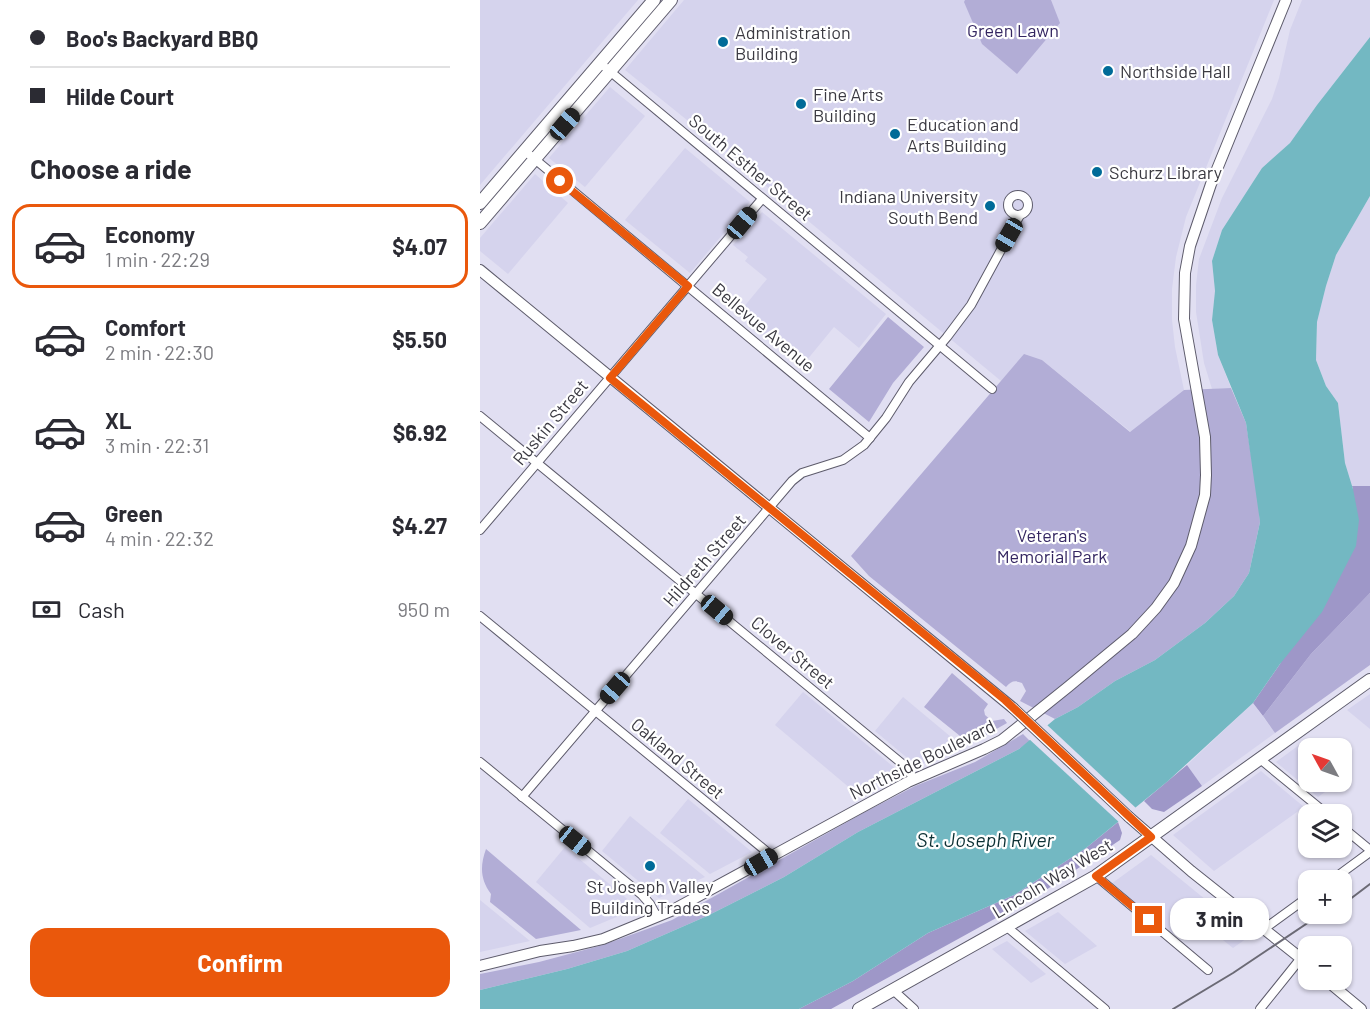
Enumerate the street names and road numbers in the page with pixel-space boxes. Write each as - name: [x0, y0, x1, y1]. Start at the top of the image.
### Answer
- street label: South Esther Street: [685, 109, 817, 225]
- street label: Bellevue Avenue: [708, 278, 820, 376]
- street label: Ruskin Street: [508, 375, 592, 469]
- street label: Hildreth Street: [658, 509, 750, 611]
- street label: Clover Street: [747, 611, 839, 693]
- street label: Oakland Street: [627, 713, 729, 803]
- street label: Northside Boulevard: [846, 714, 998, 804]
- street label: Lincoln Way West: [988, 833, 1116, 923]

